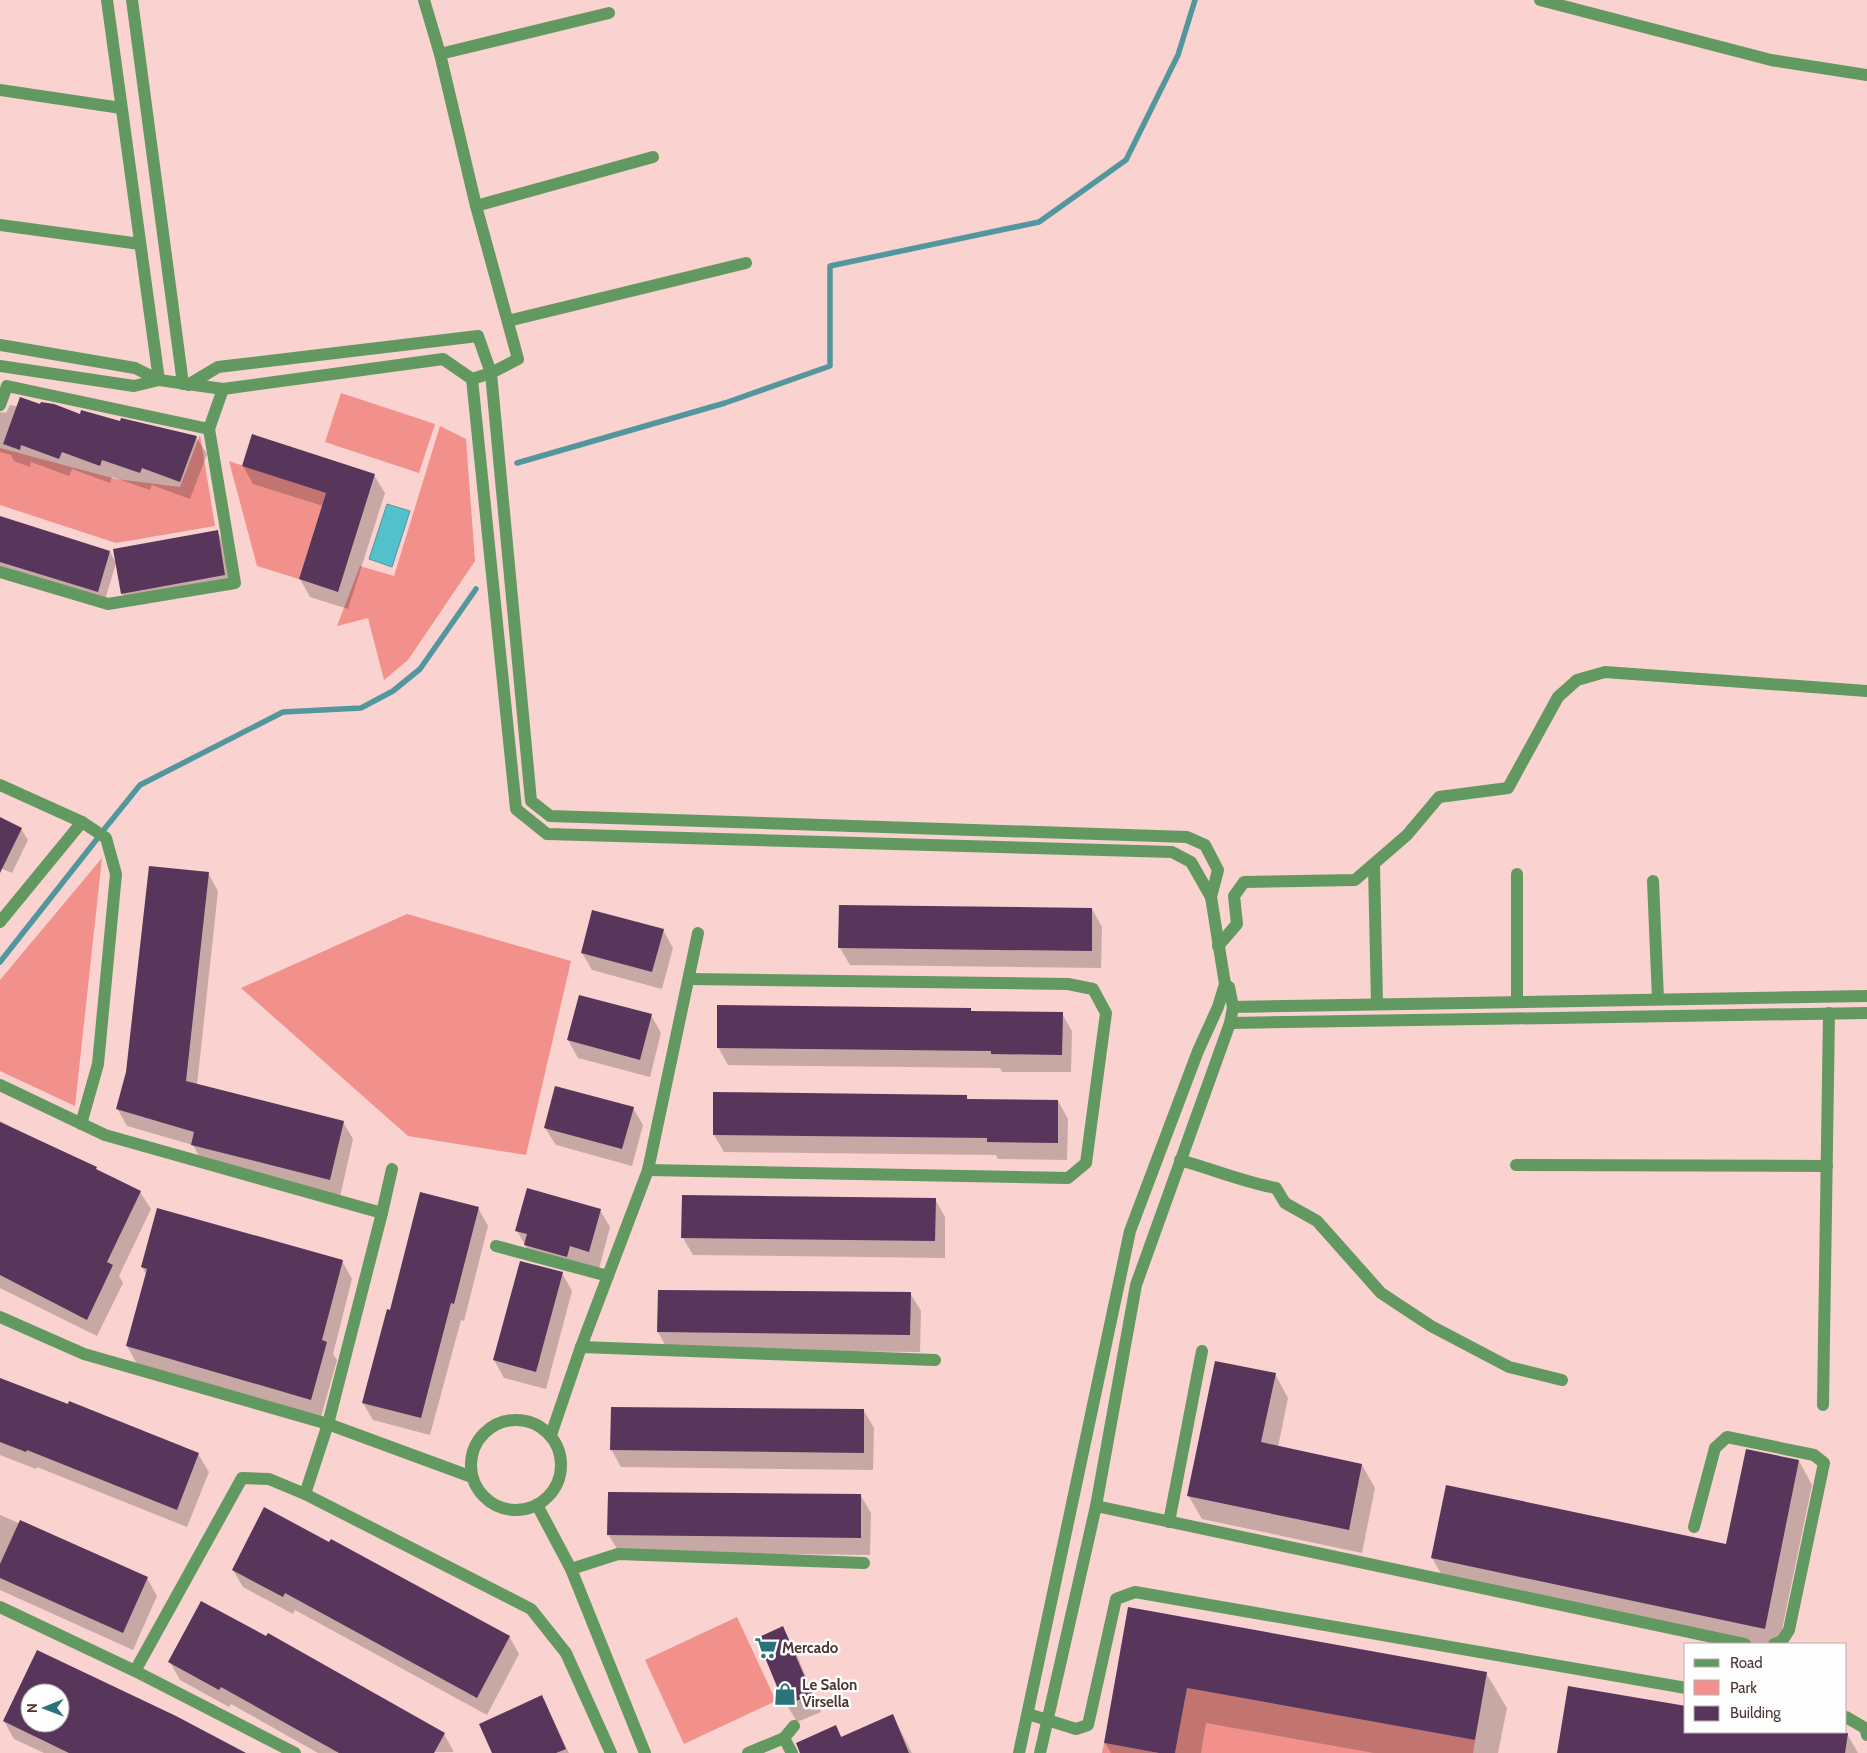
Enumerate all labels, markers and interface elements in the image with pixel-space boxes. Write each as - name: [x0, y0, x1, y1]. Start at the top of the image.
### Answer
- supermarket icon: Mercado: [753, 1635, 779, 1661]
- place label: Mercado: [782, 1639, 839, 1657]
- legend: [1684, 1643, 1847, 1733]
- text: Road: [1730, 1654, 1763, 1672]
- place label: Le Salon Virsella: [802, 1676, 857, 1711]
- text: Park: [1730, 1679, 1757, 1697]
- shop icon: Le Salon Virsella: [772, 1681, 798, 1707]
- north arrow: [20, 1683, 70, 1733]
- text: N: [23, 1703, 41, 1713]
- text: Building: [1730, 1704, 1781, 1722]

